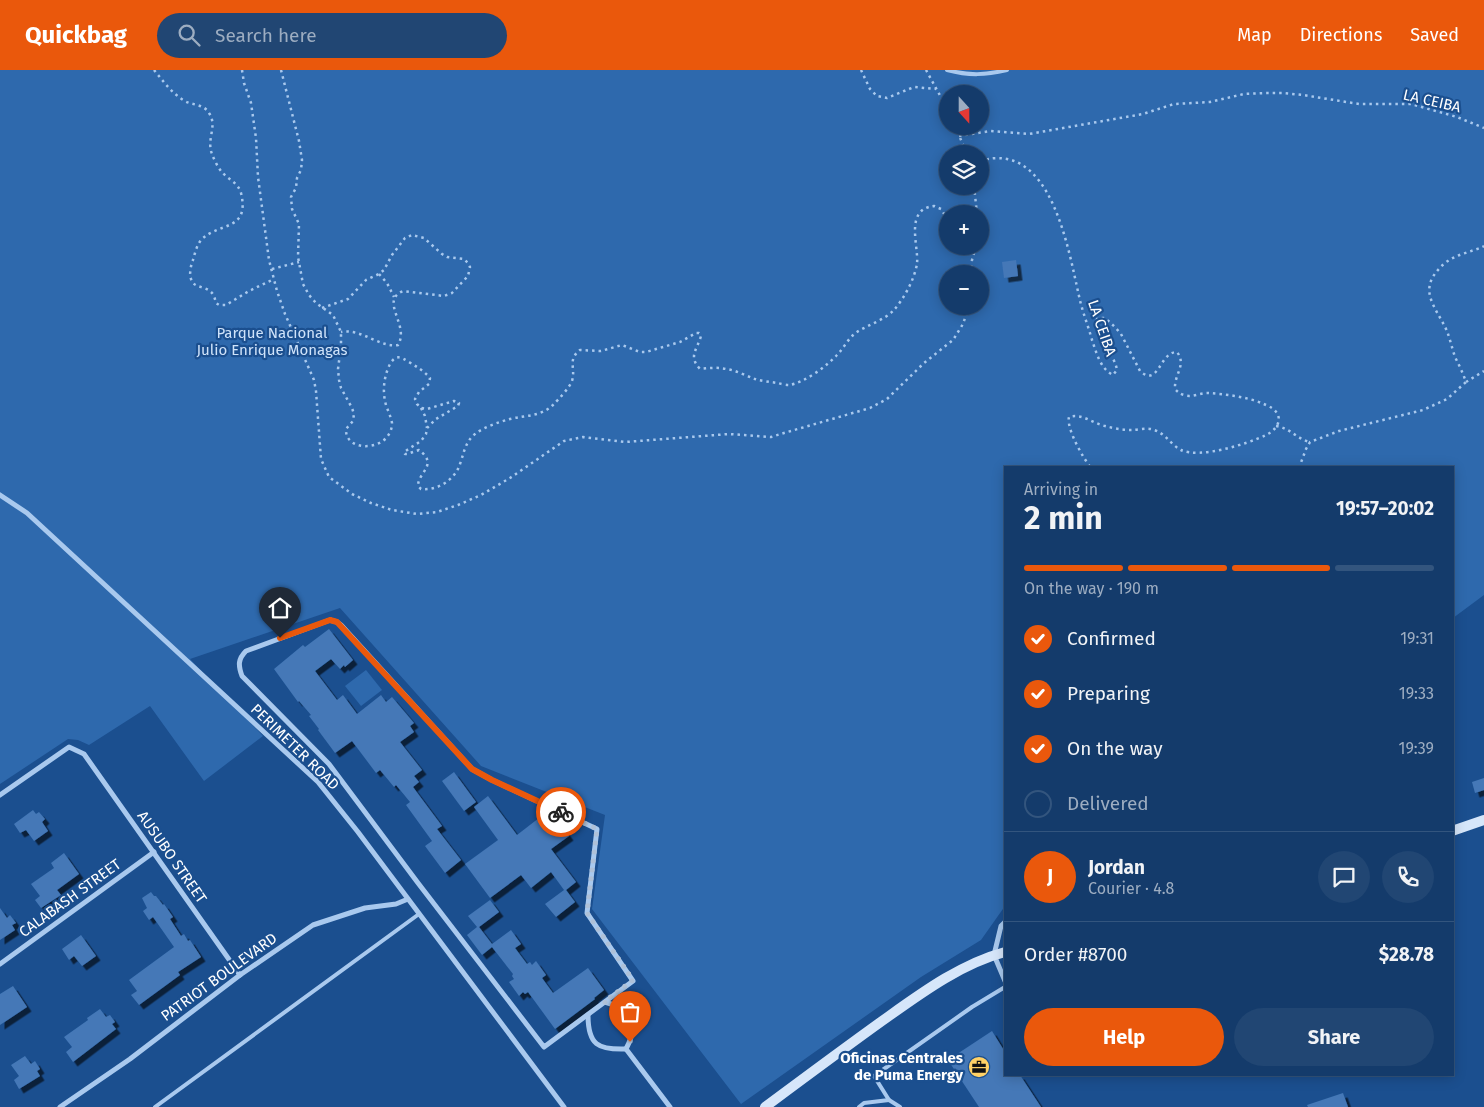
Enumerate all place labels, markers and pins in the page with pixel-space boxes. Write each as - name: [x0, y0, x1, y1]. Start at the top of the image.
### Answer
- pin: [259, 587, 301, 638]
- pin: [609, 991, 651, 1042]
- place label: Oficinas Centrales de Puma Energy: [840, 1049, 963, 1084]
- office icon: Oficinas Centrales de Puma Energy: [967, 1055, 991, 1079]

